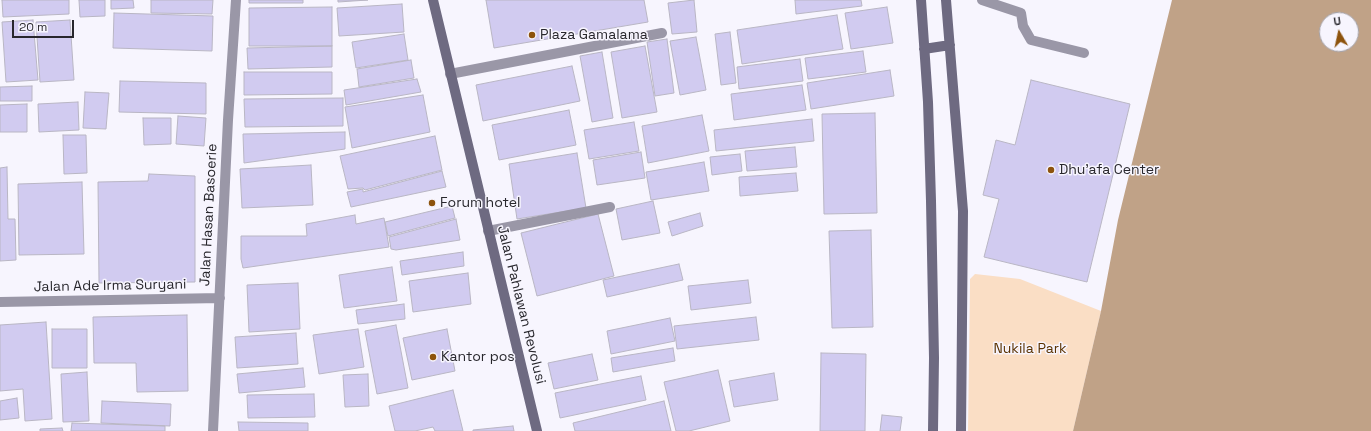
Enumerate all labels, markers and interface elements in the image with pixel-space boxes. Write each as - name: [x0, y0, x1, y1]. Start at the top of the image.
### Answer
- scale bar: [14, 12, 76, 38]
- north arrow: [1319, 12, 1359, 52]
- text: U: [1333, 14, 1342, 29]
- text: 20 m: [19, 19, 47, 35]
- place label: Plaza Gamalama: [540, 27, 648, 43]
- marker: Plaza Gamalama: [527, 30, 537, 40]
- street label: Jalan Hasan Basoerie: [197, 143, 221, 287]
- place label: Dhu'afa Center: [1059, 162, 1159, 178]
- marker: Dhu'afa Center: [1046, 165, 1056, 175]
- place label: Forum hotel: [440, 195, 520, 211]
- marker: Forum hotel: [427, 198, 437, 208]
- street label: Jalan Pahlawan Revolusi: [493, 224, 549, 386]
- street label: Jalan Ade Irma Suryani: [33, 276, 187, 296]
- park label: Nukila Park: [993, 341, 1067, 357]
- place label: Kantor pos: [441, 349, 515, 365]
- marker: Kantor pos: [428, 352, 438, 362]

